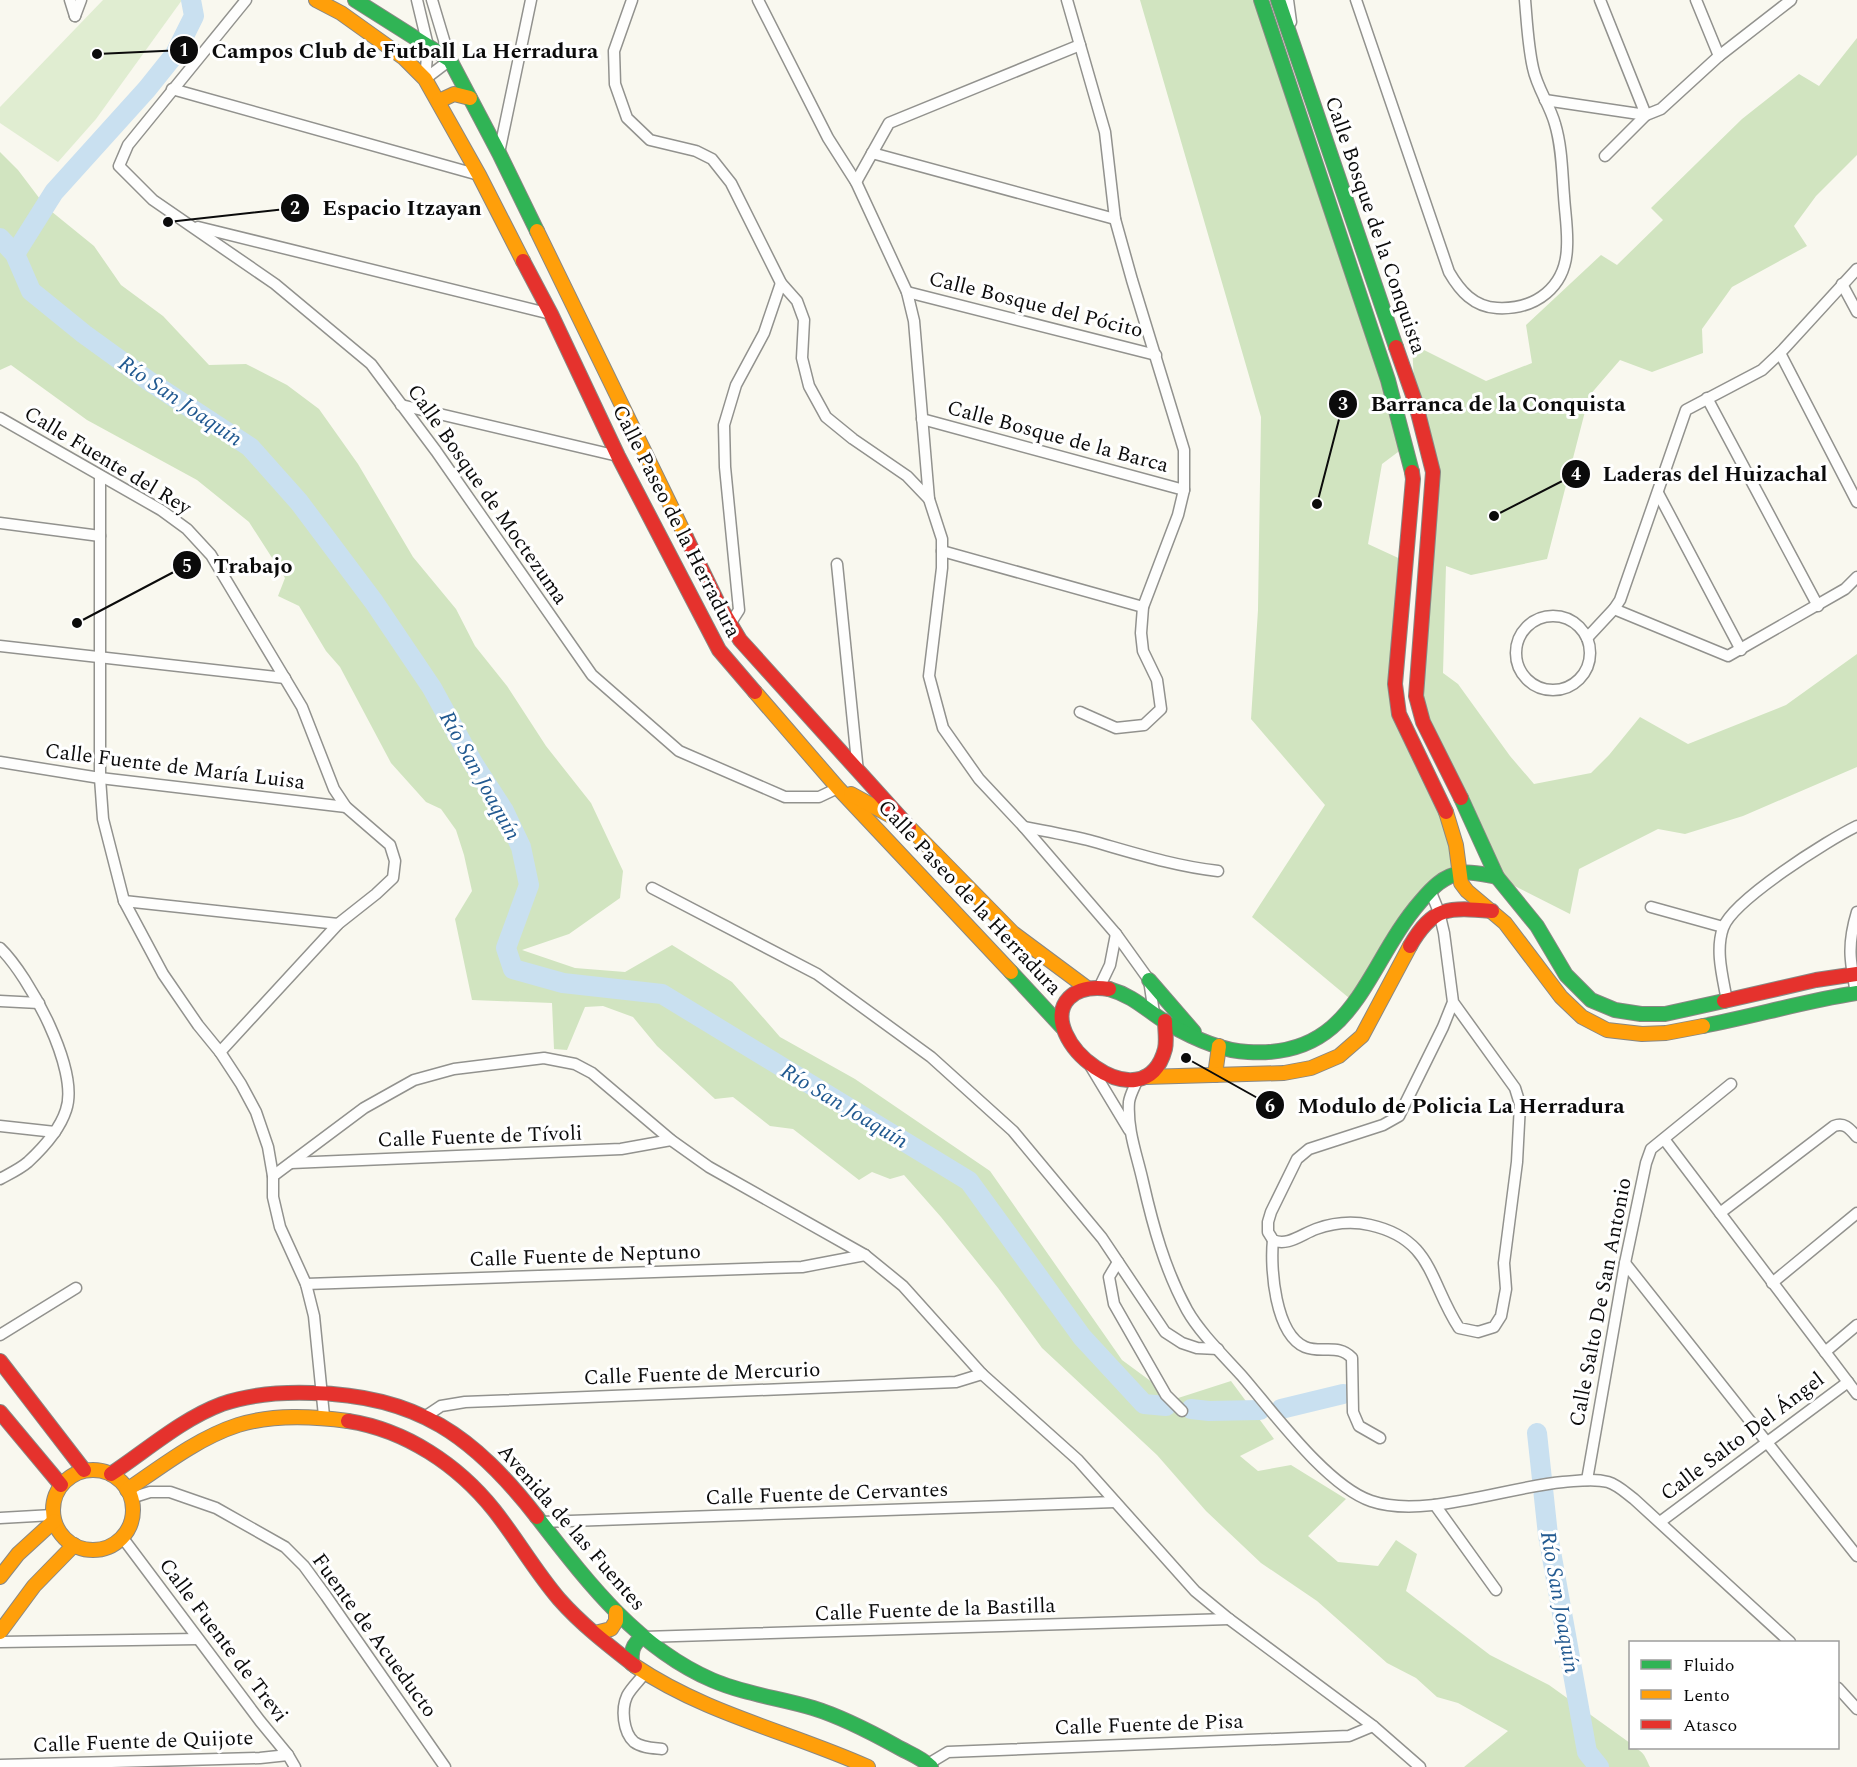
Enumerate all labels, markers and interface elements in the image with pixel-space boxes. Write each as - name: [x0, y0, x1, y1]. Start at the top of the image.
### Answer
- callout: Campos Club de Futball La Herradura: [169, 30, 610, 70]
- text: Campos Club de Futball La Herradura: [212, 35, 599, 68]
- text: 1: [179, 37, 189, 64]
- street label: Calle Bosque de la Conquista: [1316, 92, 1435, 359]
- callout: Espacio Itzayan: [280, 188, 494, 228]
- text: Espacio Itzayan: [322, 192, 482, 225]
- text: 2: [290, 195, 300, 222]
- street label: Calle Bosque del Pócito: [925, 263, 1146, 347]
- water label: Río San Joaquín: [111, 347, 249, 455]
- street label: Calle Bosque de Moctezuma: [399, 378, 576, 612]
- callout: Barranca de la Conquista: [1328, 384, 1637, 424]
- text: Barranca de la Conquista: [1370, 388, 1626, 421]
- text: 3: [1338, 391, 1348, 418]
- street label: Calle Bosque de la Barca: [943, 392, 1173, 482]
- street label: Calle Fuente del Rey: [18, 398, 198, 524]
- street label: Calle Paseo de la Herradura: [603, 399, 749, 644]
- callout: Laderas del Huizachal: [1561, 454, 1840, 494]
- text: Laderas del Huizachal: [1602, 458, 1828, 491]
- text: 4: [1571, 461, 1581, 488]
- callout: Trabajo: [172, 545, 305, 585]
- text: Trabajo: [213, 550, 293, 583]
- text: 5: [182, 553, 192, 580]
- water label: Río San Joaquín: [430, 705, 529, 847]
- street label: Calle Fuente de María Luisa: [43, 735, 307, 799]
- street label: Calle Paseo de la Herradura: [870, 793, 1069, 1003]
- water label: Río San Joaquín: [774, 1055, 915, 1158]
- callout: Modulo de Policia La Herradura: [1255, 1085, 1637, 1125]
- text: Modulo de Policia La Herradura: [1297, 1090, 1625, 1123]
- text: 6: [1265, 1093, 1275, 1120]
- street label: Calle Fuente de Tívoli: [377, 1117, 583, 1157]
- street label: Calle Salto De San Antonio: [1561, 1175, 1641, 1429]
- street label: Calle Fuente de Neptuno: [469, 1236, 701, 1276]
- street label: Calle Fuente de Mercurio: [583, 1354, 821, 1394]
- street label: Calle Salto Del Ángel: [1654, 1364, 1831, 1509]
- street label: Avenida de las Fuentes: [489, 1437, 653, 1618]
- street label: Calle Fuente de Cervantes: [705, 1474, 949, 1514]
- water label: Río San Joaquín: [1531, 1529, 1588, 1676]
- street label: Fuente de Acueducto: [303, 1547, 445, 1724]
- street label: Calle Fuente de Trevi: [151, 1552, 296, 1730]
- street label: Calle Fuente de la Bastilla: [814, 1590, 1057, 1630]
- legend: [1629, 1641, 1839, 1749]
- text: Fluido: [1683, 1652, 1735, 1679]
- text: Lento: [1683, 1682, 1730, 1709]
- street label: Calle Fuente de Pisa: [1054, 1706, 1245, 1744]
- text: Atasco: [1683, 1712, 1737, 1739]
- street label: Calle Fuente de Quijote: [32, 1722, 254, 1762]

